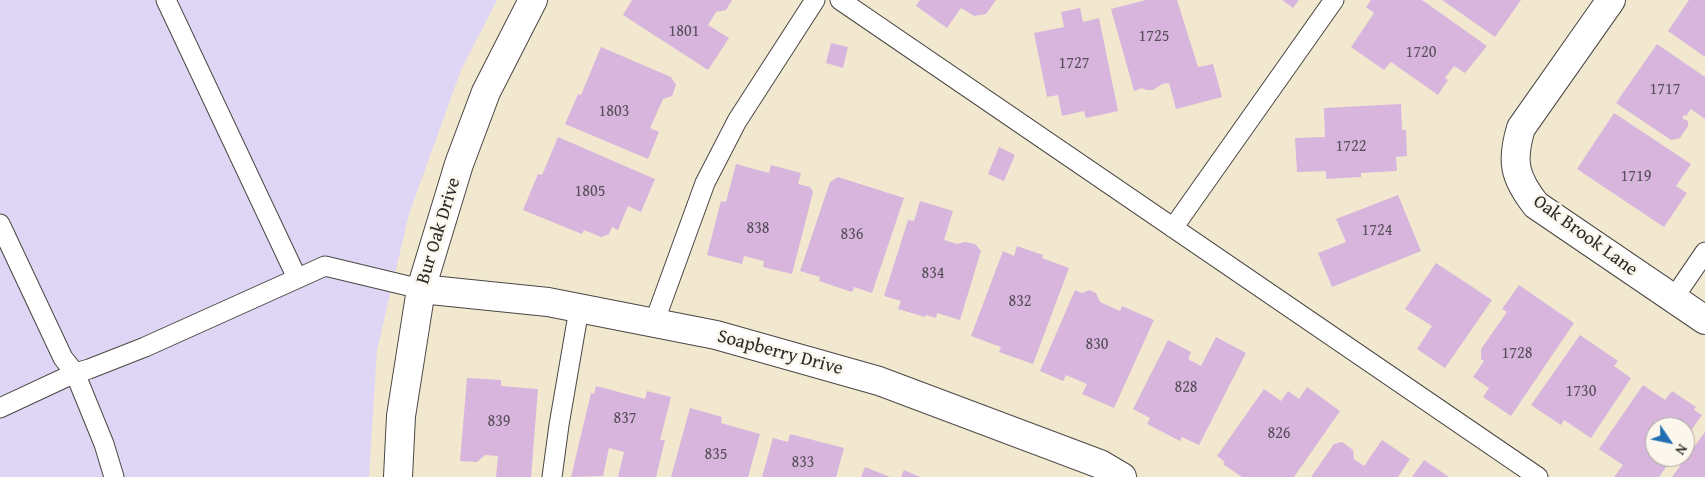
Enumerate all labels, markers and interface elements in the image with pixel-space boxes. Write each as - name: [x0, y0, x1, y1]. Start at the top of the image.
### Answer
- house number: 1801: [669, 22, 699, 42]
- house number: 1725: [1139, 27, 1169, 47]
- house number: 1720: [1406, 43, 1436, 63]
- house number: 1727: [1059, 54, 1089, 74]
- house number: 1717: [1650, 80, 1680, 100]
- house number: 1803: [599, 102, 629, 122]
- house number: 1722: [1336, 137, 1366, 157]
- house number: 1719: [1621, 167, 1651, 187]
- street label: Bur Oak Drive: [412, 175, 466, 287]
- house number: 1805: [575, 182, 605, 202]
- street label: Oak Brook Lane: [1528, 190, 1642, 282]
- house number: 838: [746, 219, 770, 239]
- house number: 1724: [1362, 221, 1392, 241]
- house number: 836: [840, 225, 864, 245]
- house number: 834: [921, 264, 945, 284]
- house number: 832: [1008, 292, 1032, 312]
- street label: Soapberry Drive: [715, 325, 845, 381]
- house number: 830: [1085, 335, 1109, 355]
- house number: 1728: [1502, 344, 1532, 364]
- house number: 828: [1174, 378, 1198, 398]
- house number: 1730: [1566, 382, 1596, 402]
- house number: 837: [613, 409, 637, 429]
- house number: 839: [487, 412, 511, 432]
- north arrow: [1645, 417, 1695, 467]
- house number: 826: [1267, 424, 1291, 444]
- text: N: [1671, 440, 1693, 459]
- house number: 835: [704, 445, 728, 465]
- house number: 833: [791, 453, 815, 473]

